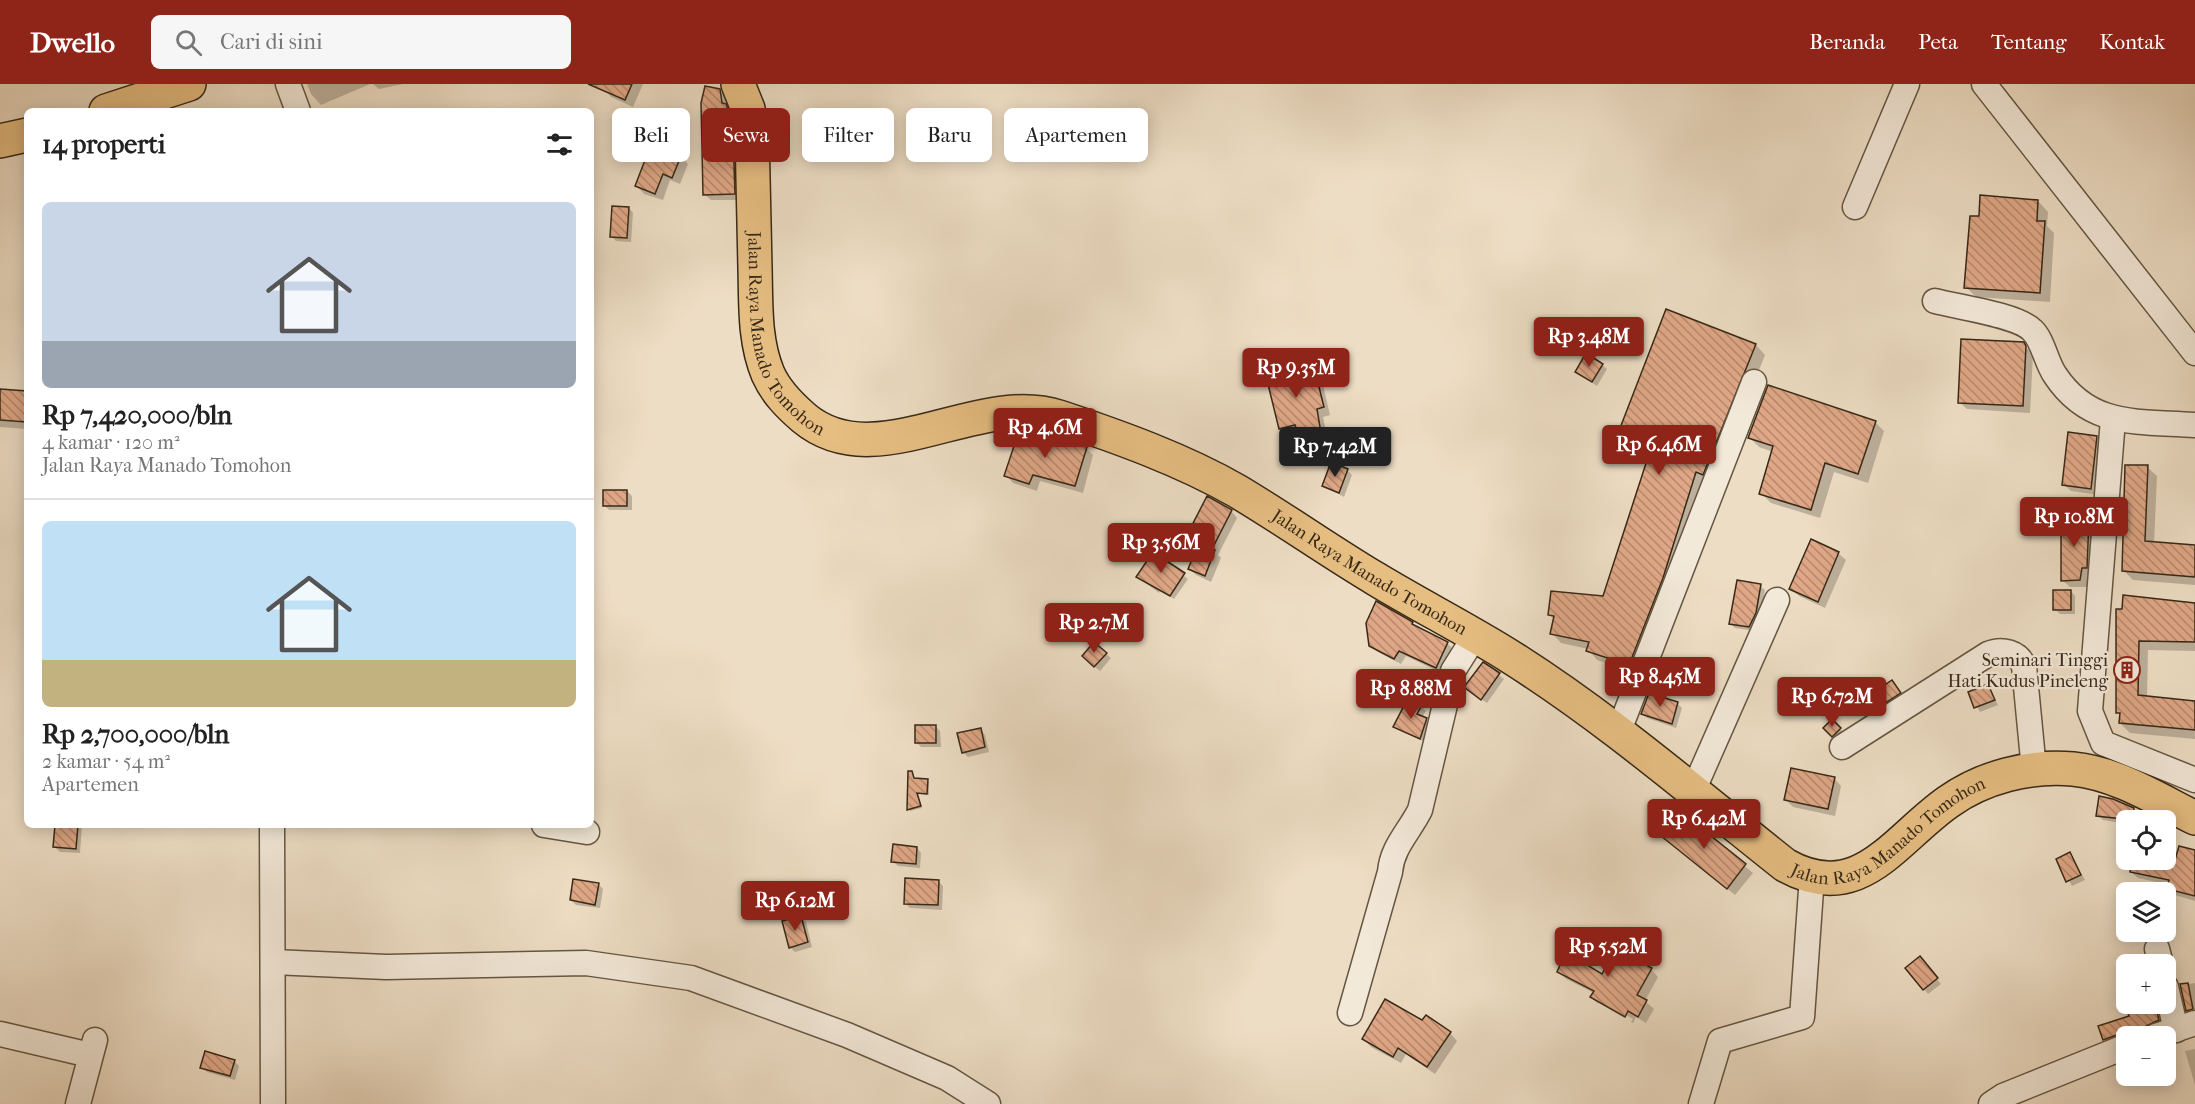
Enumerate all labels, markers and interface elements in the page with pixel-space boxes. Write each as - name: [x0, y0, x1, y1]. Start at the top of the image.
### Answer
- search box: [151, 15, 571, 69]
- text: Dwello: [30, 26, 115, 59]
- icon: search: [172, 26, 205, 59]
- text: Cari di sini: [220, 29, 323, 55]
- text: Beranda: [1809, 30, 1885, 54]
- text: Peta: [1918, 30, 1958, 54]
- text: Tentang: [1991, 30, 2067, 54]
- text: Kontak: [2100, 30, 2165, 54]
- chip: Beli: [612, 108, 690, 162]
- chip: Sewa: [702, 108, 790, 162]
- chip: Filter: [802, 108, 894, 162]
- chip: Baru: [906, 108, 992, 162]
- chip: Apartemen: [1004, 108, 1148, 162]
- icon: filters: [543, 128, 576, 161]
- text: 14 properti: [42, 129, 165, 160]
- street label: Jalan Raya Manado Tomohon: [743, 229, 829, 441]
- icon: home: [255, 241, 363, 349]
- pin: Rp 3.48M: [1527, 317, 1651, 368]
- text: Rp 3.48M: [1548, 325, 1630, 348]
- pin: Rp 9.35M: [1234, 348, 1358, 399]
- text: Rp 9.35M: [1256, 356, 1336, 379]
- text: Rp 7,420,000/bln: [42, 400, 232, 431]
- pin: Rp 4.6M: [990, 408, 1100, 459]
- text: Rp 4.6M: [1008, 416, 1082, 439]
- pin: Rp 6.46M: [1597, 425, 1721, 476]
- pin: Rp 7.42M: [1273, 427, 1397, 478]
- text: 4 kamar · 120 m²: [42, 431, 180, 454]
- text: Rp 6.46M: [1616, 433, 1702, 456]
- text: Rp 7.42M: [1293, 435, 1377, 458]
- text: Jalan Raya Manado Tomohon: [42, 454, 291, 477]
- pin: Rp 10.8M: [2012, 497, 2136, 548]
- street label: Jalan Raya Manado Tomohon: [1266, 504, 1471, 640]
- text: Rp 10.8M: [2034, 505, 2114, 528]
- pin: Rp 3.56M: [1099, 523, 1223, 574]
- text: Rp 3.56M: [1122, 531, 1200, 554]
- icon: home: [255, 560, 363, 668]
- pin: Rp 2.7M: [1039, 603, 1149, 654]
- text: Rp 2.7M: [1059, 611, 1129, 634]
- place label: Seminari Tinggi Hati Kudus Pineleng: [1947, 650, 2109, 692]
- building icon: Seminari Tinggi Hati Kudus Pineleng: [2112, 655, 2142, 685]
- pin: Rp 8.45M: [1598, 657, 1722, 708]
- text: Rp 8.45M: [1619, 665, 1701, 688]
- pin: Rp 8.88M: [1349, 669, 1473, 720]
- text: Rp 8.88M: [1370, 677, 1452, 700]
- pin: Rp 6.72M: [1770, 677, 1894, 728]
- text: Rp 6.72M: [1791, 685, 1873, 708]
- text: Rp 2,700,000/bln: [42, 719, 229, 750]
- text: 2 kamar · 54 m²: [42, 750, 170, 773]
- text: Apartemen: [42, 773, 139, 796]
- street label: Jalan Raya Manado Tomohon: [1785, 773, 1989, 890]
- pin: Rp 6.42M: [1642, 799, 1766, 850]
- text: Rp 6.42M: [1661, 807, 1747, 830]
- map controls: [2116, 810, 2176, 1086]
- button: locate: [2116, 810, 2176, 870]
- pin: Rp 6.12M: [733, 881, 857, 932]
- button: layers: [2116, 882, 2176, 942]
- text: Rp 6.12M: [755, 889, 835, 912]
- pin: Rp 5.52M: [1546, 927, 1670, 978]
- text: Rp 5.52M: [1569, 935, 1647, 958]
- button: +: [2116, 954, 2176, 1014]
- button: −: [2116, 1026, 2176, 1086]

